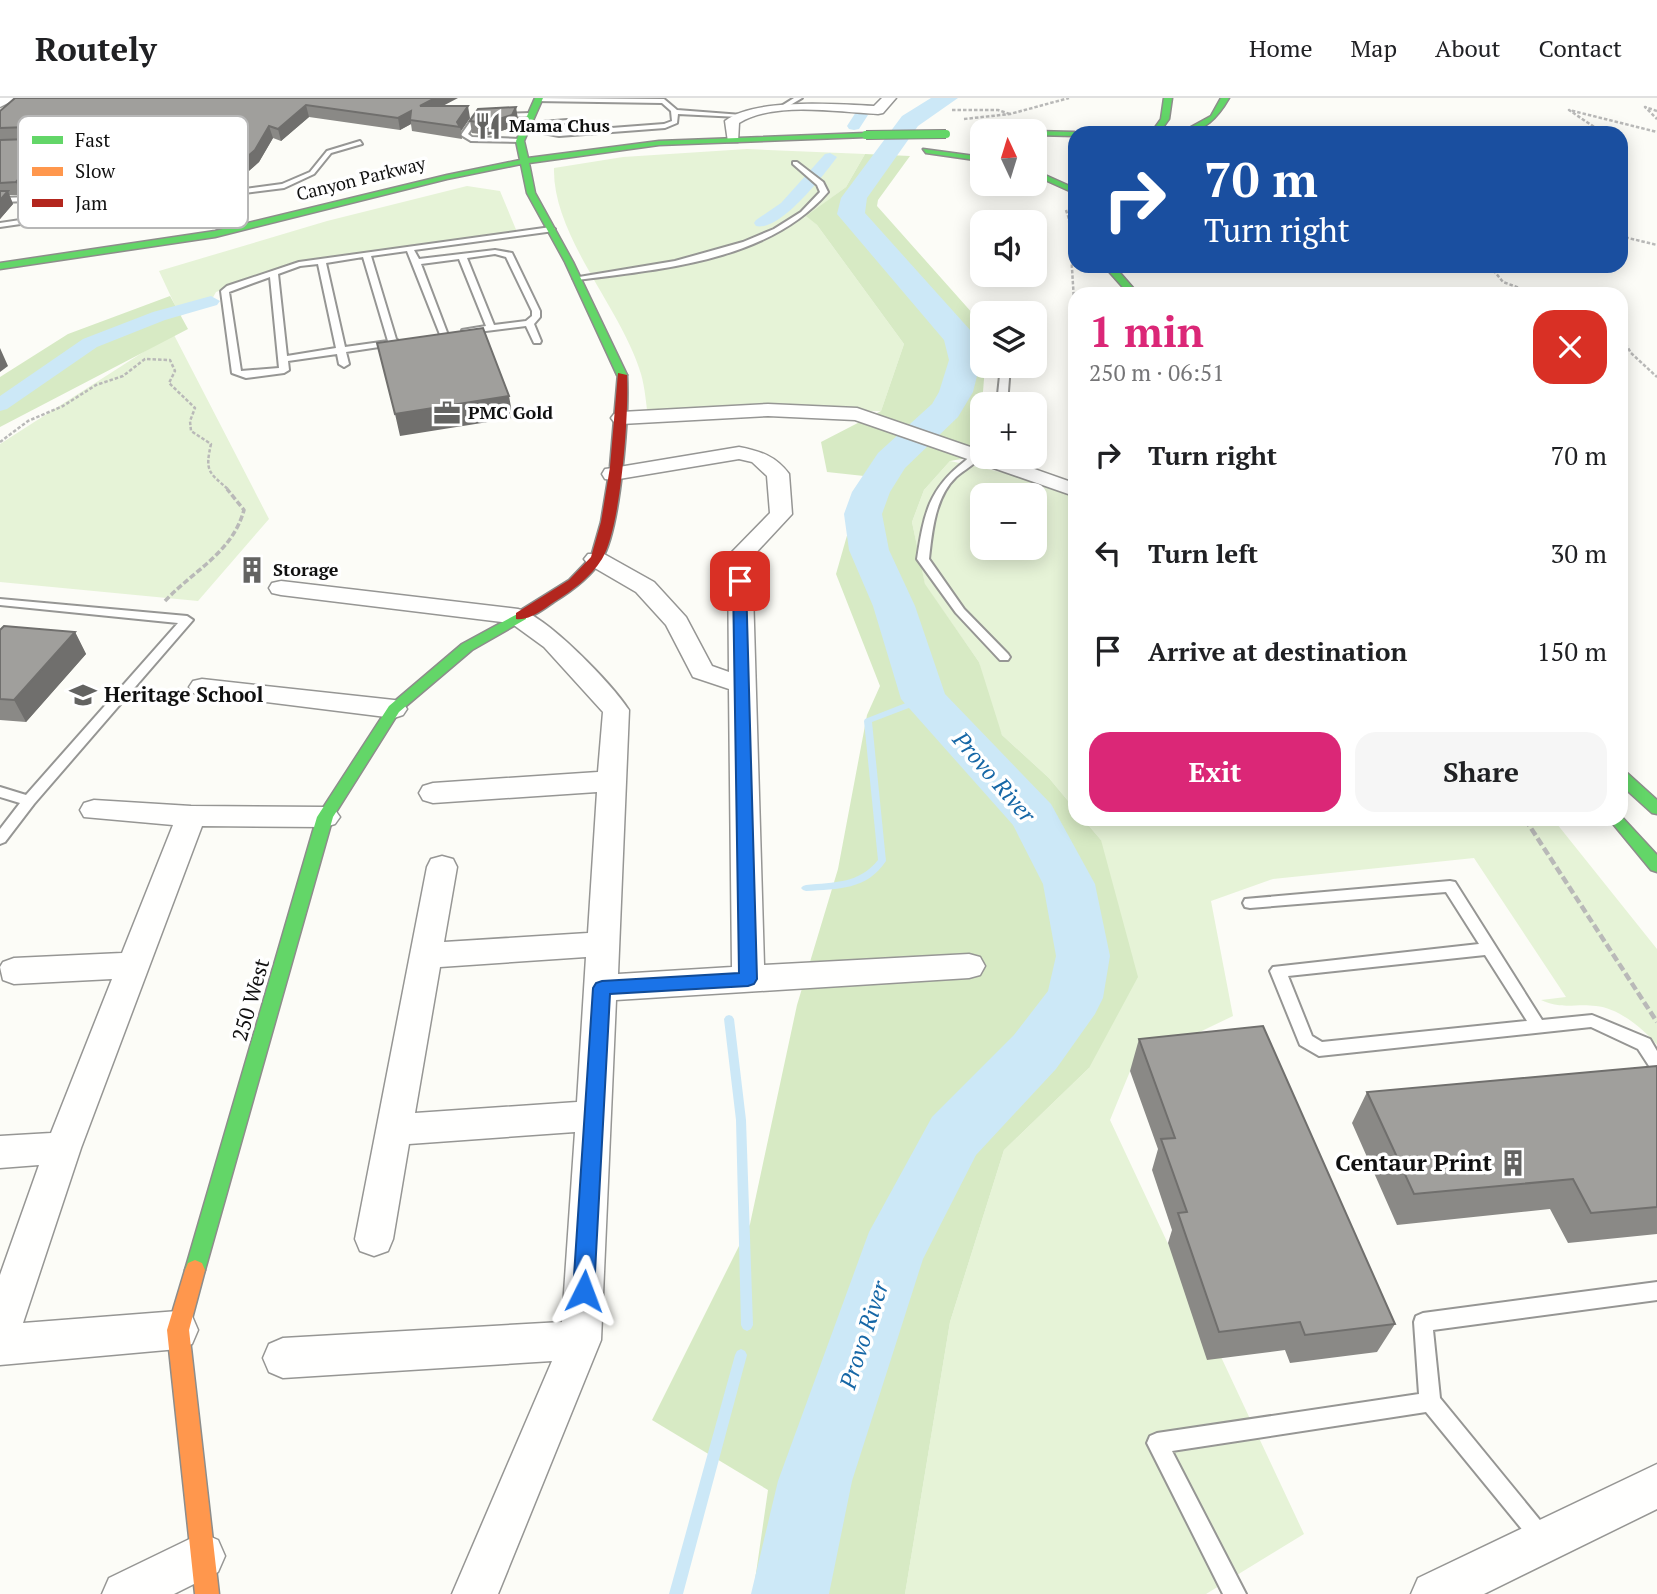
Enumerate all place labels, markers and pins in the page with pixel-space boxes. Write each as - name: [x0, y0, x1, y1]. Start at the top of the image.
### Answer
- restaurant icon: Mama Chus: [473, 111, 503, 141]
- place label: Mama Chus: [509, 113, 610, 137]
- office icon: PMC Gold: [432, 398, 462, 428]
- place label: PMC Gold: [468, 400, 553, 424]
- pin: [710, 551, 770, 611]
- building icon: Storage: [237, 555, 267, 585]
- place label: Storage: [273, 557, 339, 581]
- school or university icon: Heritage School: [68, 680, 98, 710]
- place label: Heritage School: [104, 680, 264, 708]
- place label: Centaur Print: [1335, 1146, 1492, 1178]
- building icon: Centaur Print: [1498, 1148, 1528, 1178]

